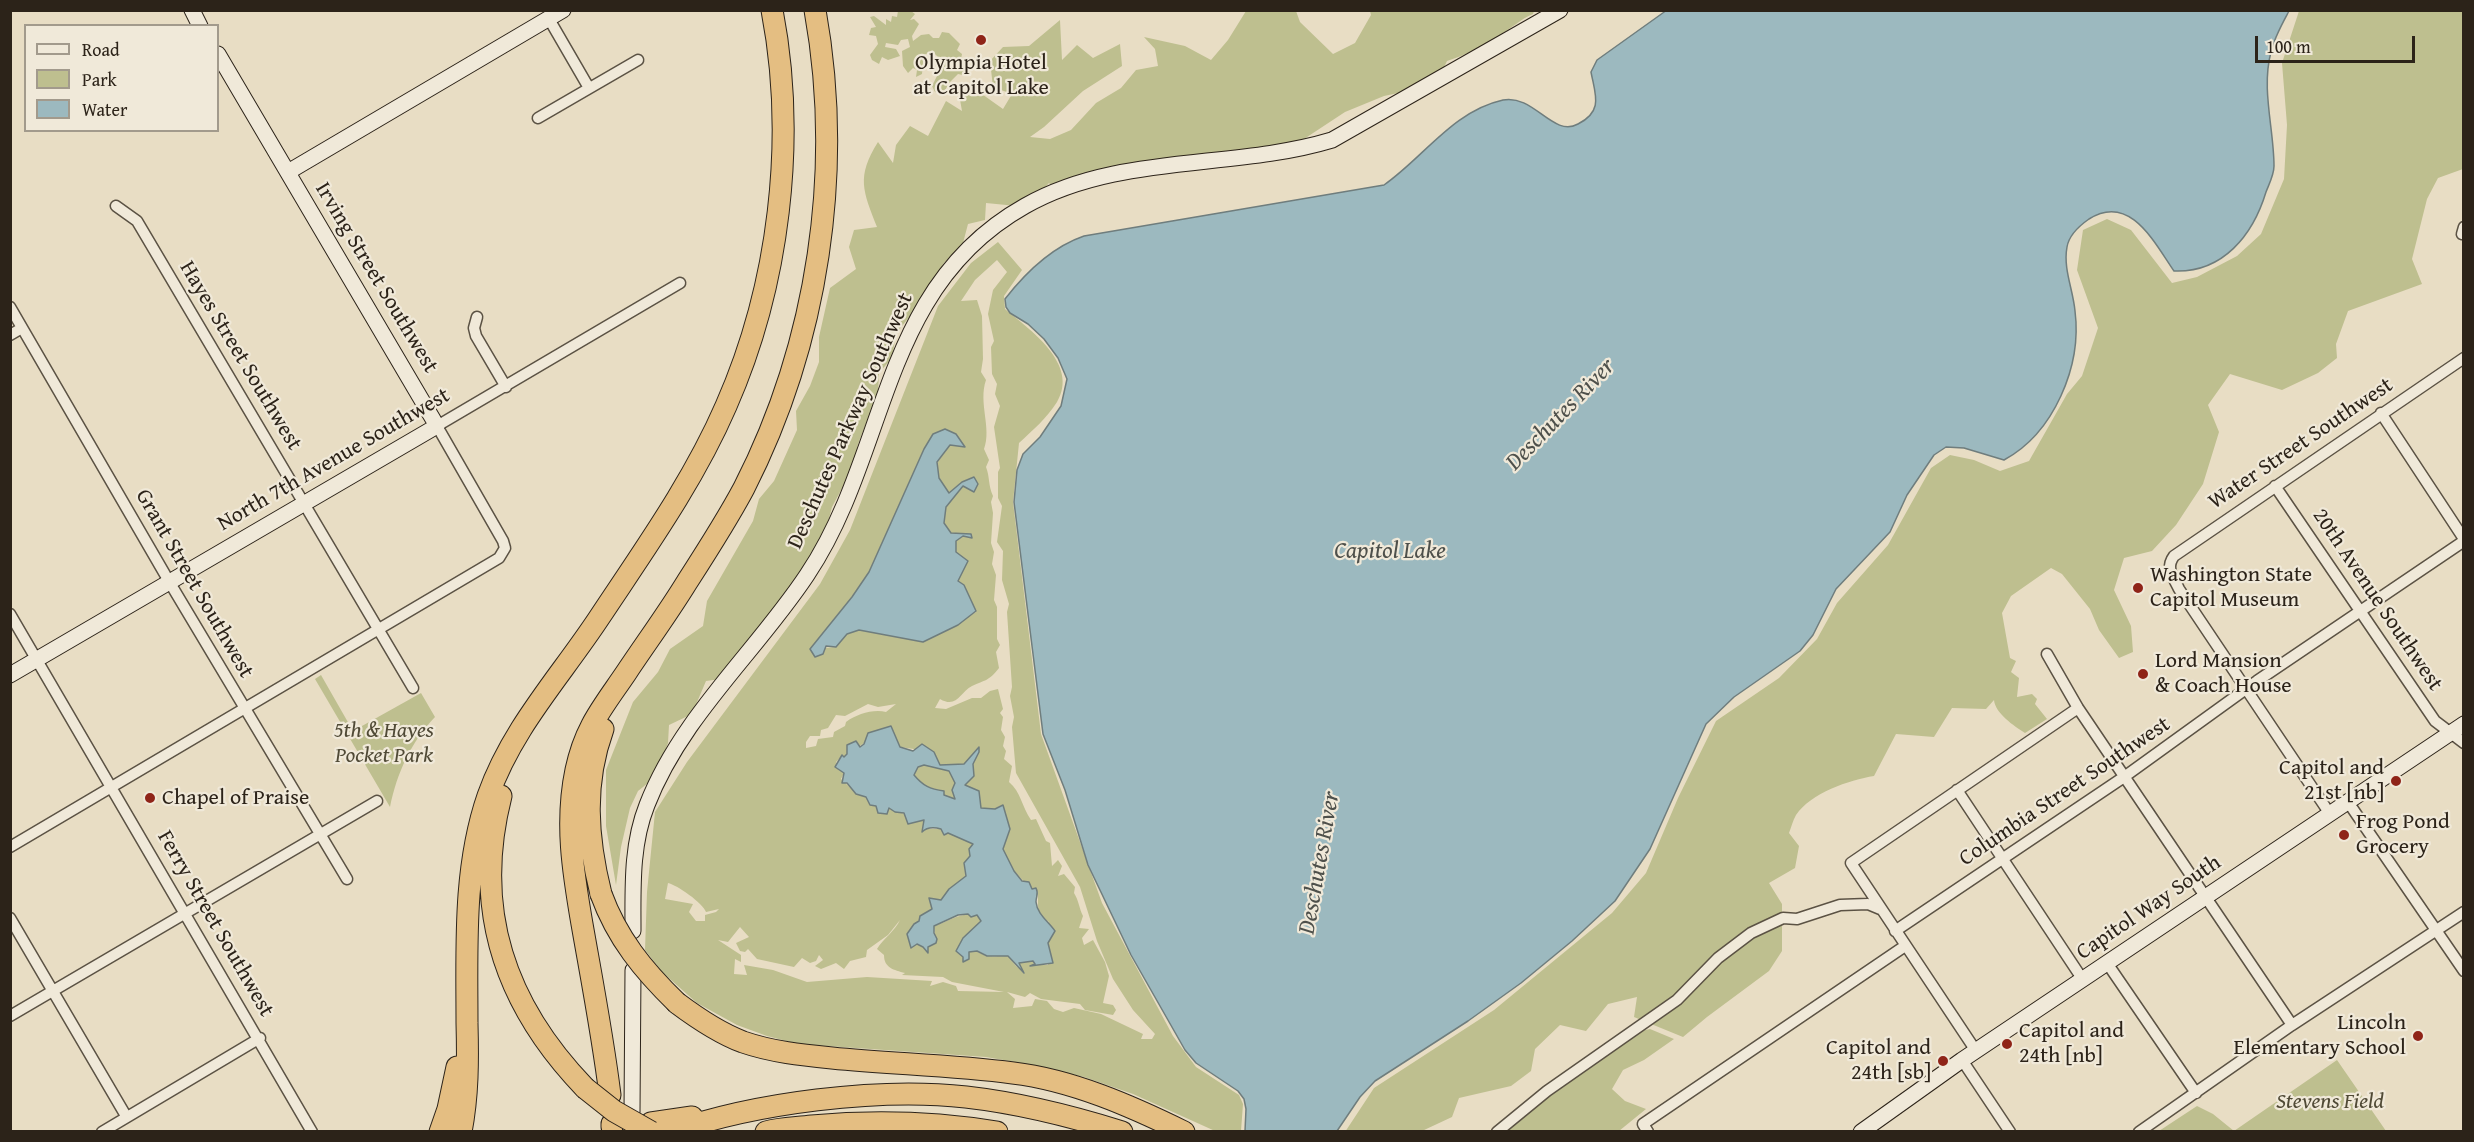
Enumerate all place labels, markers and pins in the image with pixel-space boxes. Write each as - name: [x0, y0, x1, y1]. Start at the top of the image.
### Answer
- marker: Olympia Hotel at Capitol Lake: [974, 33, 988, 47]
- place label: Olympia Hotel at Capitol Lake: [913, 50, 1049, 101]
- place label: Washington State Capitol Museum: [2150, 562, 2312, 614]
- marker: Washington State Capitol Museum: [2131, 581, 2145, 595]
- place label: Lord Mansion & Coach House: [2155, 648, 2292, 700]
- marker: Lord Mansion & Coach House: [2136, 667, 2150, 681]
- place label: Capitol and 21st [nb]: [2279, 755, 2384, 806]
- marker: Capitol and 21st [nb]: [2389, 774, 2403, 788]
- place label: Chapel of Praise: [162, 785, 309, 811]
- marker: Chapel of Praise: [143, 791, 157, 805]
- place label: Frog Pond Grocery: [2356, 809, 2450, 860]
- marker: Frog Pond Grocery: [2337, 828, 2351, 842]
- place label: Lincoln Elementary School: [2234, 1010, 2406, 1062]
- place label: Capitol and 24th [nb]: [2019, 1018, 2124, 1070]
- marker: Lincoln Elementary School: [2411, 1029, 2425, 1043]
- place label: Capitol and 24th [sb]: [1826, 1035, 1931, 1086]
- marker: Capitol and 24th [nb]: [2000, 1037, 2014, 1051]
- marker: Capitol and 24th [sb]: [1936, 1054, 1950, 1068]

